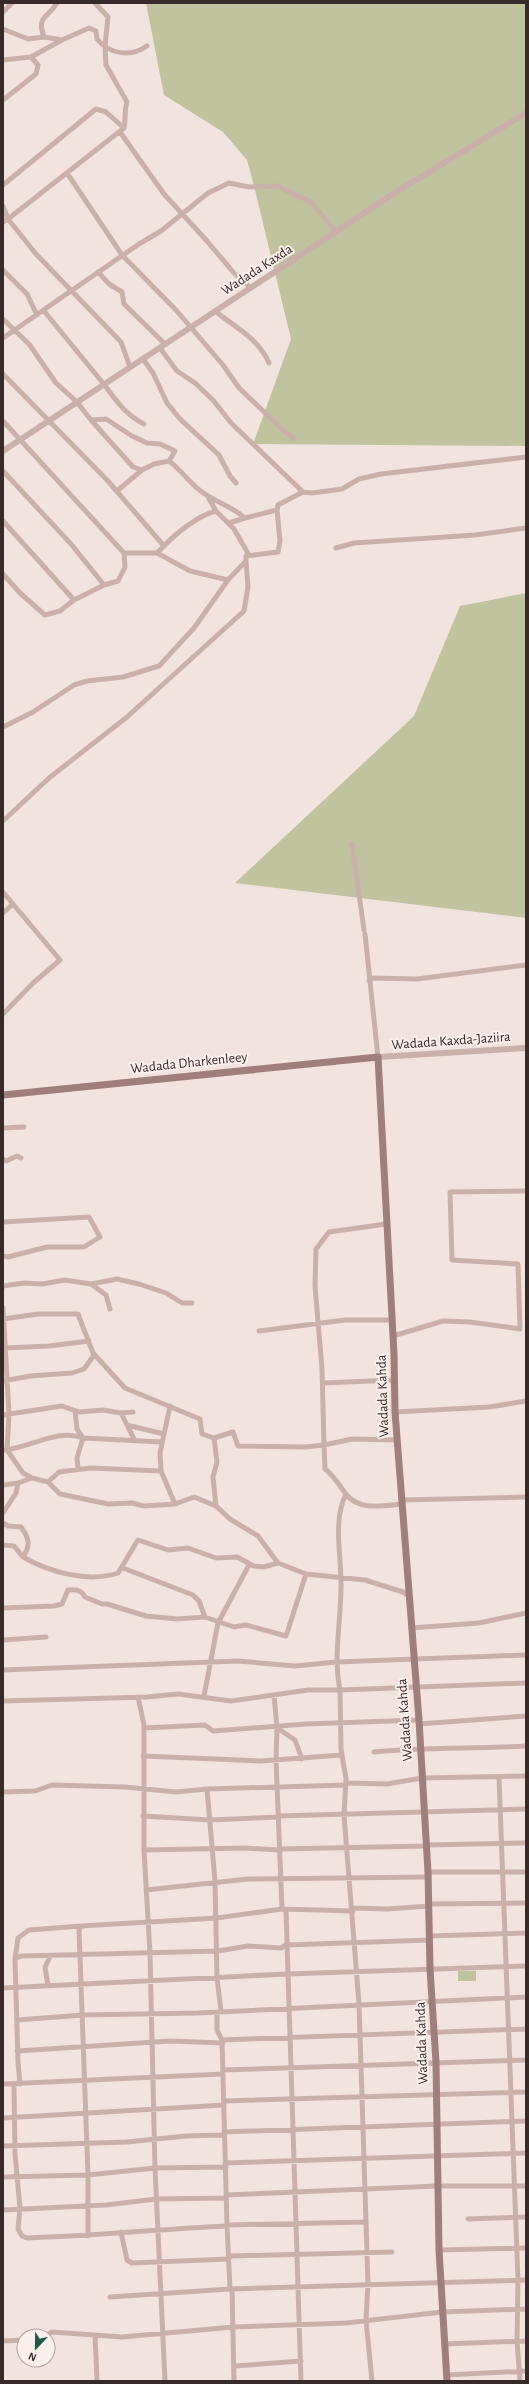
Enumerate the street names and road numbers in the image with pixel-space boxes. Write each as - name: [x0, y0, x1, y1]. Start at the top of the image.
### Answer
- street label: Wadada Kaxda: [219, 242, 295, 298]
- street label: Wadada Kaxda-Jaziira: [391, 1030, 512, 1052]
- street label: Wadada Dharkenleey: [130, 1050, 248, 1076]
- street label: Wadada Kahda: [375, 1354, 391, 1438]
- street label: Wadada Kahda: [395, 1678, 415, 1762]
- street label: Wadada Kahda: [414, 2001, 430, 2085]

